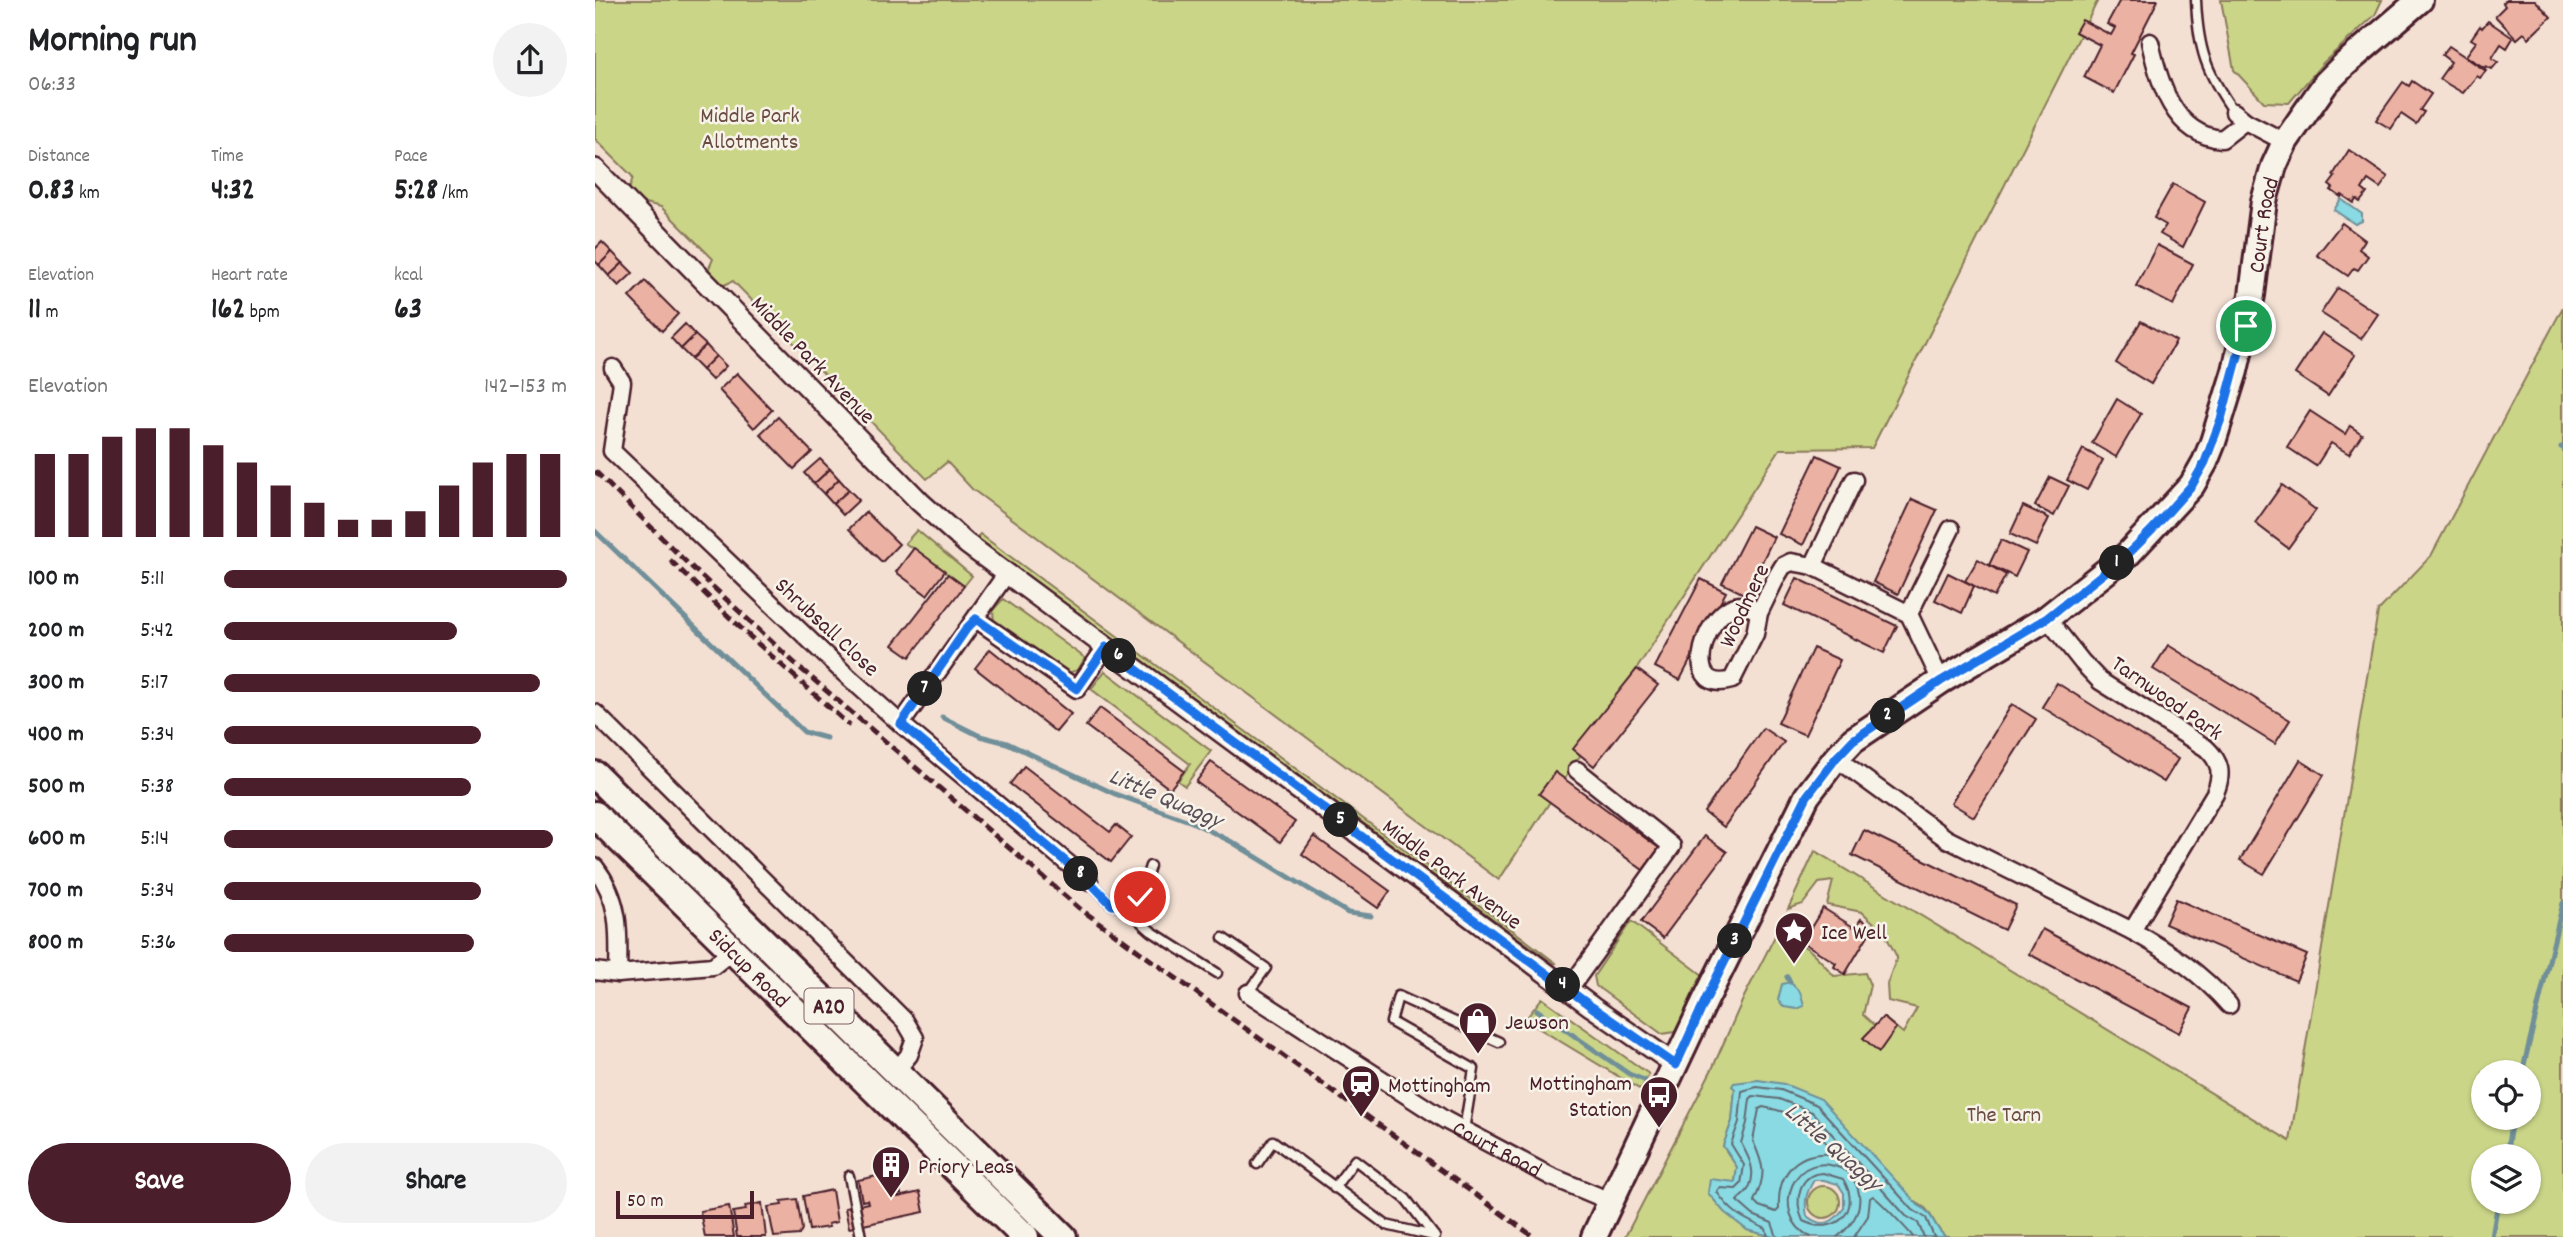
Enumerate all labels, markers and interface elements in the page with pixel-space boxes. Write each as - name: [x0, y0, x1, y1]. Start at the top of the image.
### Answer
- text: Morning run: [28, 15, 197, 70]
- button: share: [493, 23, 567, 97]
- text: 06:33: [28, 69, 76, 102]
- park label: Middle Park Allotments: [700, 101, 800, 160]
- text: Distance: [28, 144, 90, 171]
- text: Time: [211, 144, 244, 171]
- text: Pace: [394, 144, 428, 171]
- text: 0.83: [28, 171, 75, 214]
- text: 4:32: [211, 171, 255, 214]
- text: 5:28: [394, 171, 438, 214]
- street label: Court Road: [2242, 174, 2290, 275]
- text: km: [75, 181, 100, 208]
- text: /km: [438, 181, 469, 208]
- text: Elevation: [28, 263, 94, 290]
- text: Heart rate: [211, 263, 288, 290]
- text: kcal: [394, 263, 423, 290]
- text: 11: [28, 290, 41, 333]
- text: 162: [211, 290, 245, 333]
- text: 63: [394, 290, 422, 333]
- street label: Middle Park Avenue: [741, 290, 882, 433]
- pin: [2216, 296, 2276, 356]
- text: m: [41, 300, 59, 327]
- text: bpm: [245, 300, 280, 327]
- icon: arrive: [2227, 307, 2265, 345]
- text: Elevation: [28, 371, 108, 404]
- text: 142–153 m: [484, 371, 567, 404]
- pin: 1: [2099, 546, 2135, 580]
- text: 1: [2114, 549, 2119, 576]
- street label: Woodmere: [1712, 559, 1780, 654]
- text: 100 m: [28, 563, 79, 596]
- text: 5:11: [140, 563, 165, 596]
- street label: Shrubsall Close: [766, 571, 885, 686]
- text: 200 m: [28, 615, 84, 648]
- text: 5:42: [140, 615, 174, 648]
- pin: 6: [1101, 638, 1137, 674]
- text: 6: [1114, 642, 1123, 669]
- street label: Tarnwood Park: [2103, 649, 2229, 751]
- text: 300 m: [28, 667, 84, 700]
- text: 5:17: [140, 667, 168, 700]
- pin: 7: [907, 672, 943, 706]
- text: 7: [921, 675, 928, 702]
- pin: 2: [1871, 698, 1905, 734]
- text: 2: [1883, 702, 1892, 729]
- text: 400 m: [28, 719, 84, 752]
- text: 5:34: [140, 719, 174, 752]
- water label: Little Quaggy: [1103, 761, 1230, 840]
- text: 500 m: [28, 771, 85, 804]
- text: 5:38: [140, 771, 174, 804]
- pin: 5: [1323, 802, 1359, 838]
- text: 5: [1336, 806, 1345, 833]
- street label: Middle Park Avenue: [1374, 812, 1528, 939]
- text: 600 m: [28, 823, 85, 856]
- text: 5:14: [140, 823, 169, 856]
- pin: 8: [1063, 856, 1099, 892]
- text: 8: [1077, 860, 1084, 887]
- pin: [1110, 867, 1170, 927]
- text: 700 m: [28, 875, 83, 908]
- text: 5:34: [140, 875, 174, 908]
- icon: check: [1121, 878, 1159, 916]
- place icon: Ice Well: [1773, 910, 1815, 965]
- place label: Ice Well: [1821, 918, 1888, 951]
- street label: Sidcup Road: [699, 922, 796, 1017]
- pin: 3: [1717, 923, 1753, 958]
- text: 800 m: [28, 927, 83, 960]
- text: 5:36: [140, 927, 176, 960]
- text: 3: [1730, 927, 1739, 954]
- pin: 4: [1545, 968, 1581, 1002]
- text: 4: [1559, 971, 1566, 998]
- road number: A20: [805, 988, 853, 1024]
- shop icon: Jewson: [1457, 1000, 1499, 1055]
- place label: Jewson: [1505, 1008, 1569, 1041]
- map controls: [2471, 1060, 2541, 1214]
- button: locate: [2471, 1060, 2541, 1130]
- station icon: Mottingham: [1340, 1063, 1382, 1118]
- place label: Mottingham Station: [1529, 1069, 1632, 1128]
- place label: Mottingham: [1388, 1071, 1491, 1104]
- bus stop icon: Mottingham Station: [1638, 1074, 1680, 1129]
- water label: Little Quaggy: [1776, 1096, 1891, 1203]
- park label: The Tarn: [1967, 1100, 2041, 1133]
- street label: Court Road: [1445, 1114, 1546, 1189]
- button: Save: [28, 1143, 291, 1223]
- button: Share: [305, 1143, 567, 1223]
- building icon: Priory Leas: [870, 1144, 912, 1199]
- button: layers: [2471, 1144, 2541, 1214]
- place label: Priory Leas: [918, 1152, 1015, 1185]
- scale bar: [616, 1188, 754, 1220]
- text: 50 m: [627, 1189, 664, 1216]

